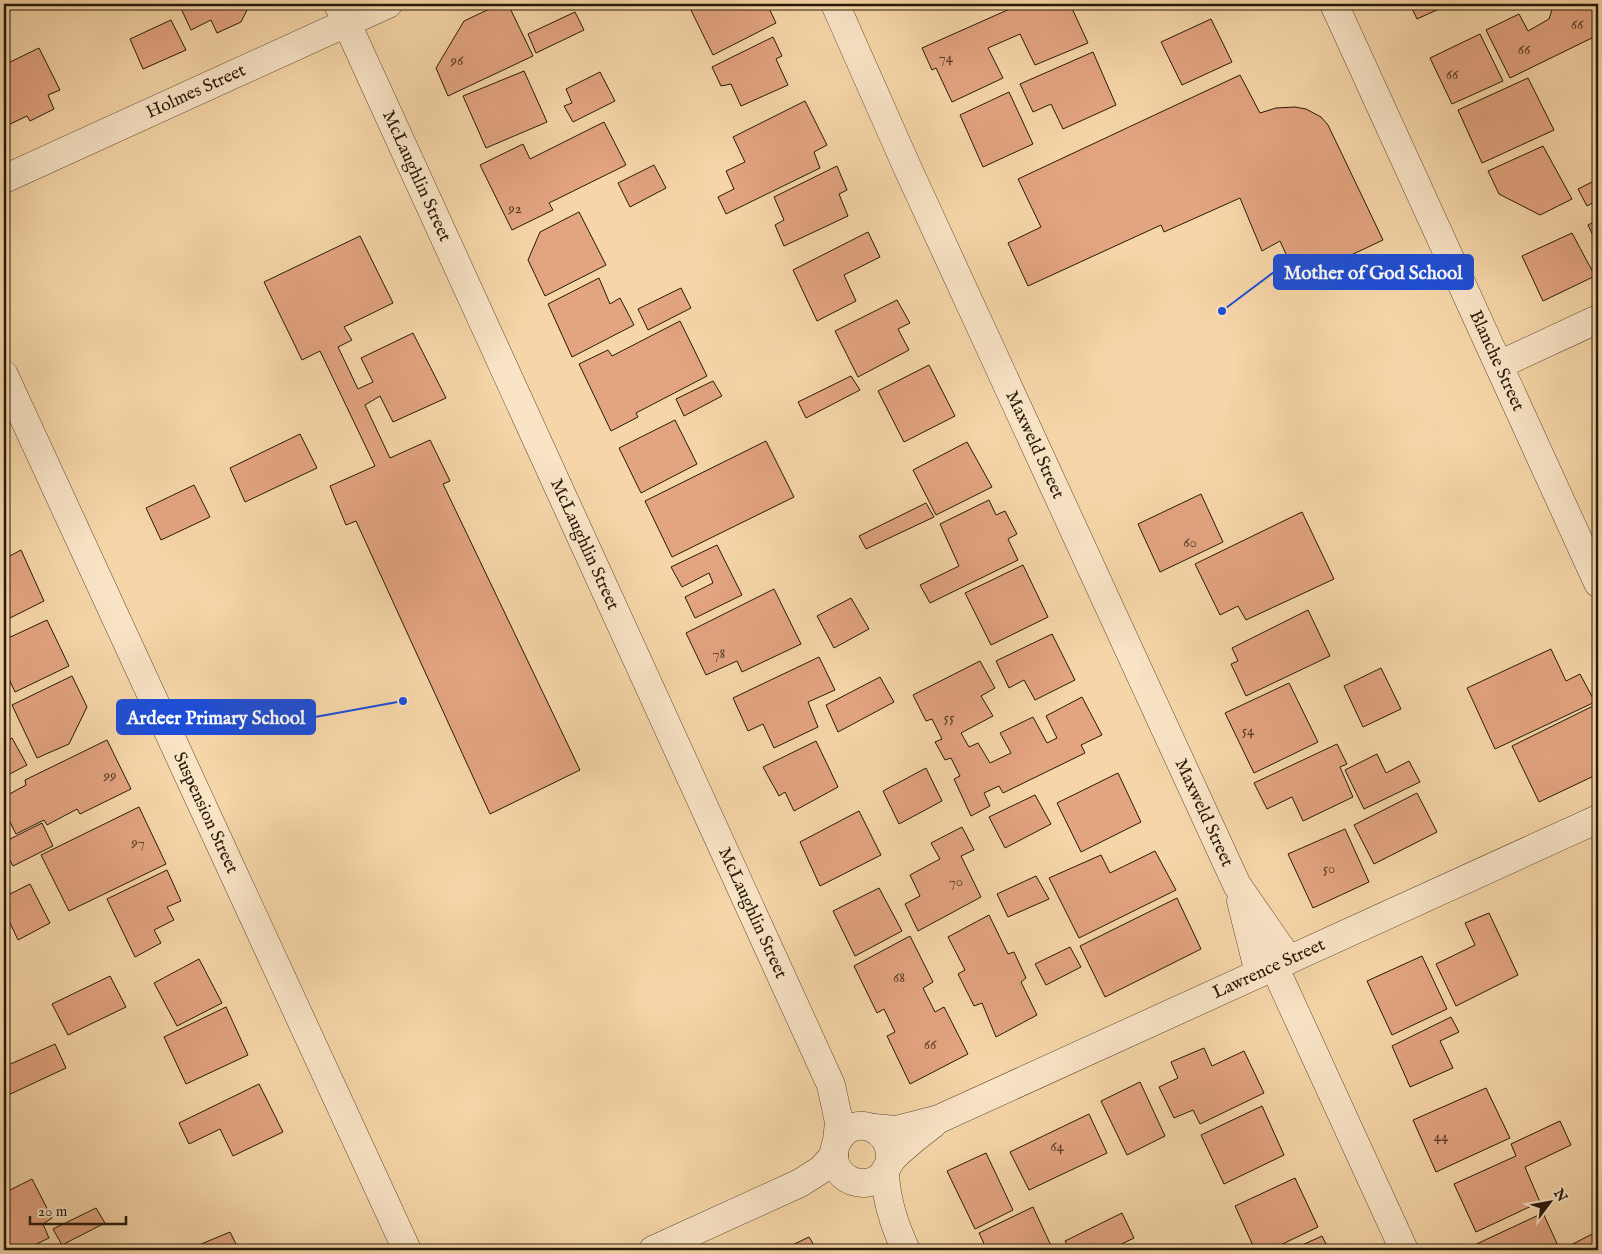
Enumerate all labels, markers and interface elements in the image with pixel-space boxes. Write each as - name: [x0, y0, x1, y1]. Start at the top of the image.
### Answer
- house number: 66: [1571, 15, 1584, 34]
- house number: 66: [1518, 40, 1531, 59]
- house number: 74: [939, 48, 954, 67]
- house number: 96: [450, 51, 464, 70]
- street label: Holmes Street: [143, 59, 249, 124]
- house number: 66: [1446, 65, 1459, 84]
- street label: McLaughlin Street: [377, 107, 456, 245]
- house number: 92: [507, 199, 522, 218]
- callout: Mother of God School: [1274, 255, 1473, 289]
- text: Mother of God School: [1284, 262, 1463, 286]
- street label: Blanche Street: [1464, 307, 1530, 415]
- street label: Maxweld Street: [1000, 387, 1070, 503]
- street label: McLaughlin Street: [545, 475, 624, 614]
- house number: 60: [1183, 533, 1197, 552]
- house number: 78: [713, 644, 726, 663]
- callout: Ardeer Primary School: [117, 700, 315, 734]
- text: Ardeer Primary School: [126, 707, 306, 731]
- house number: 55: [944, 708, 955, 727]
- house number: 54: [1242, 721, 1255, 740]
- street label: Suspension Street: [168, 748, 244, 877]
- street label: Maxweld Street: [1169, 755, 1239, 871]
- house number: 99: [102, 766, 117, 785]
- house number: 97: [130, 833, 145, 852]
- street label: McLaughlin Street: [713, 844, 792, 982]
- house number: 50: [1323, 859, 1335, 878]
- house number: 70: [949, 872, 963, 891]
- street label: Lawrence Street: [1209, 933, 1329, 1004]
- house number: 68: [893, 968, 905, 987]
- house number: 66: [924, 1035, 937, 1054]
- house number: 44: [1434, 1127, 1449, 1146]
- house number: 64: [1050, 1137, 1064, 1156]
- north arrow: [1524, 1176, 1574, 1226]
- text: N: [1549, 1185, 1571, 1206]
- scale bar: [30, 1194, 126, 1226]
- text: 20 m: [38, 1202, 68, 1221]

